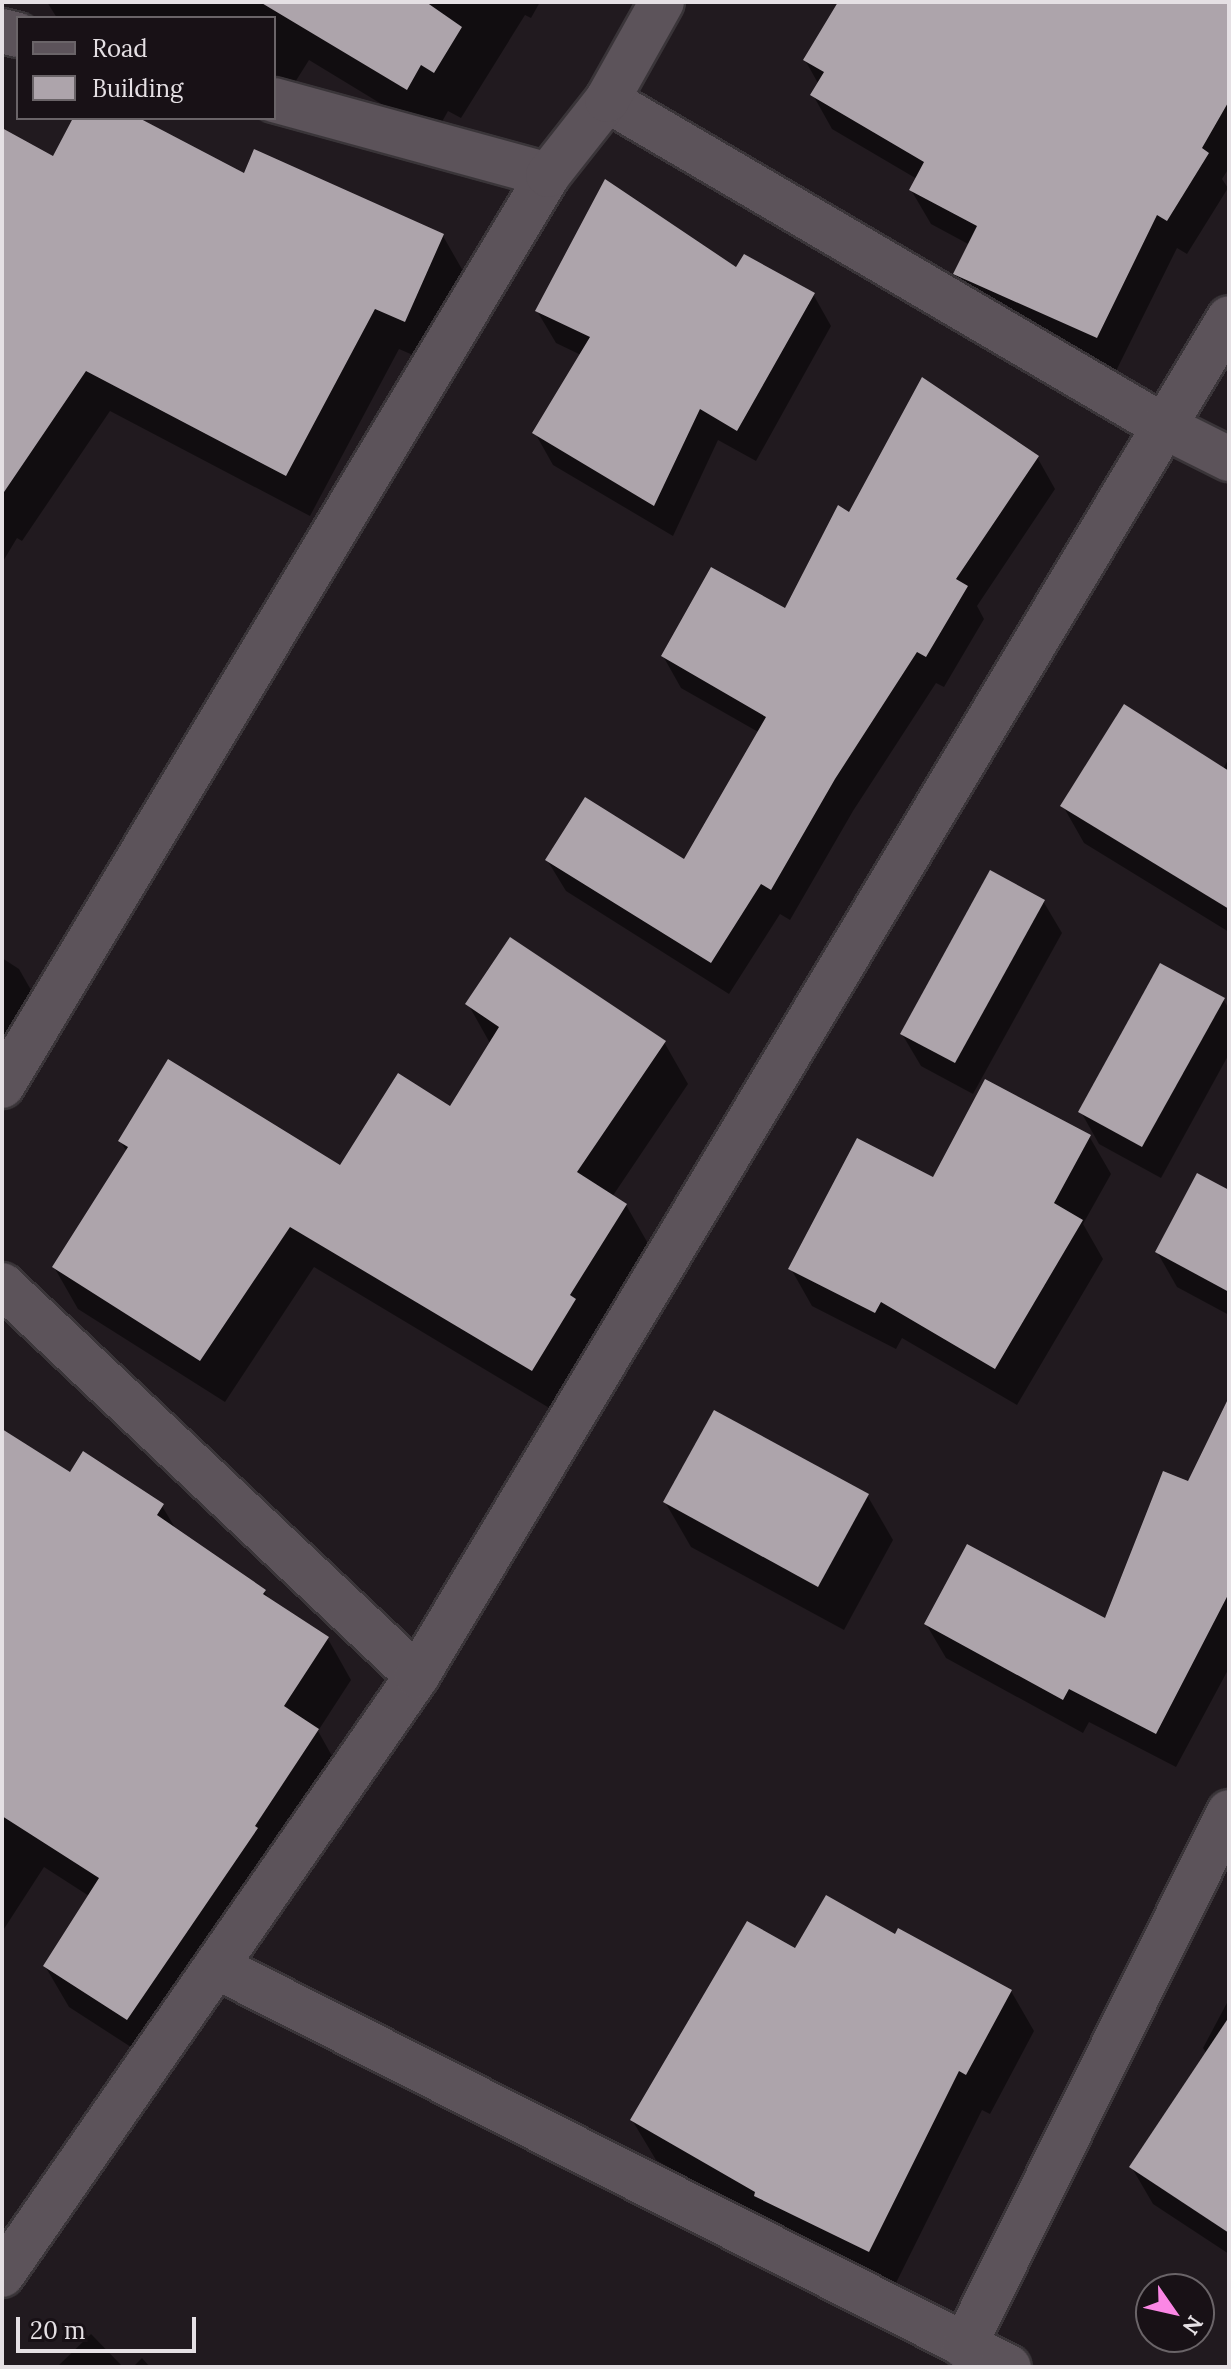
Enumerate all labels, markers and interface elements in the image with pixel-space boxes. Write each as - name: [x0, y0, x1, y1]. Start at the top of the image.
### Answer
- legend: [16, 16, 276, 120]
- text: Road: [92, 33, 148, 64]
- text: Building: [92, 73, 183, 104]
- north arrow: [1135, 2273, 1215, 2353]
- scale bar: [20, 2301, 200, 2351]
- text: N: [1177, 2310, 1210, 2340]
- text: 20 m: [30, 2315, 86, 2346]

